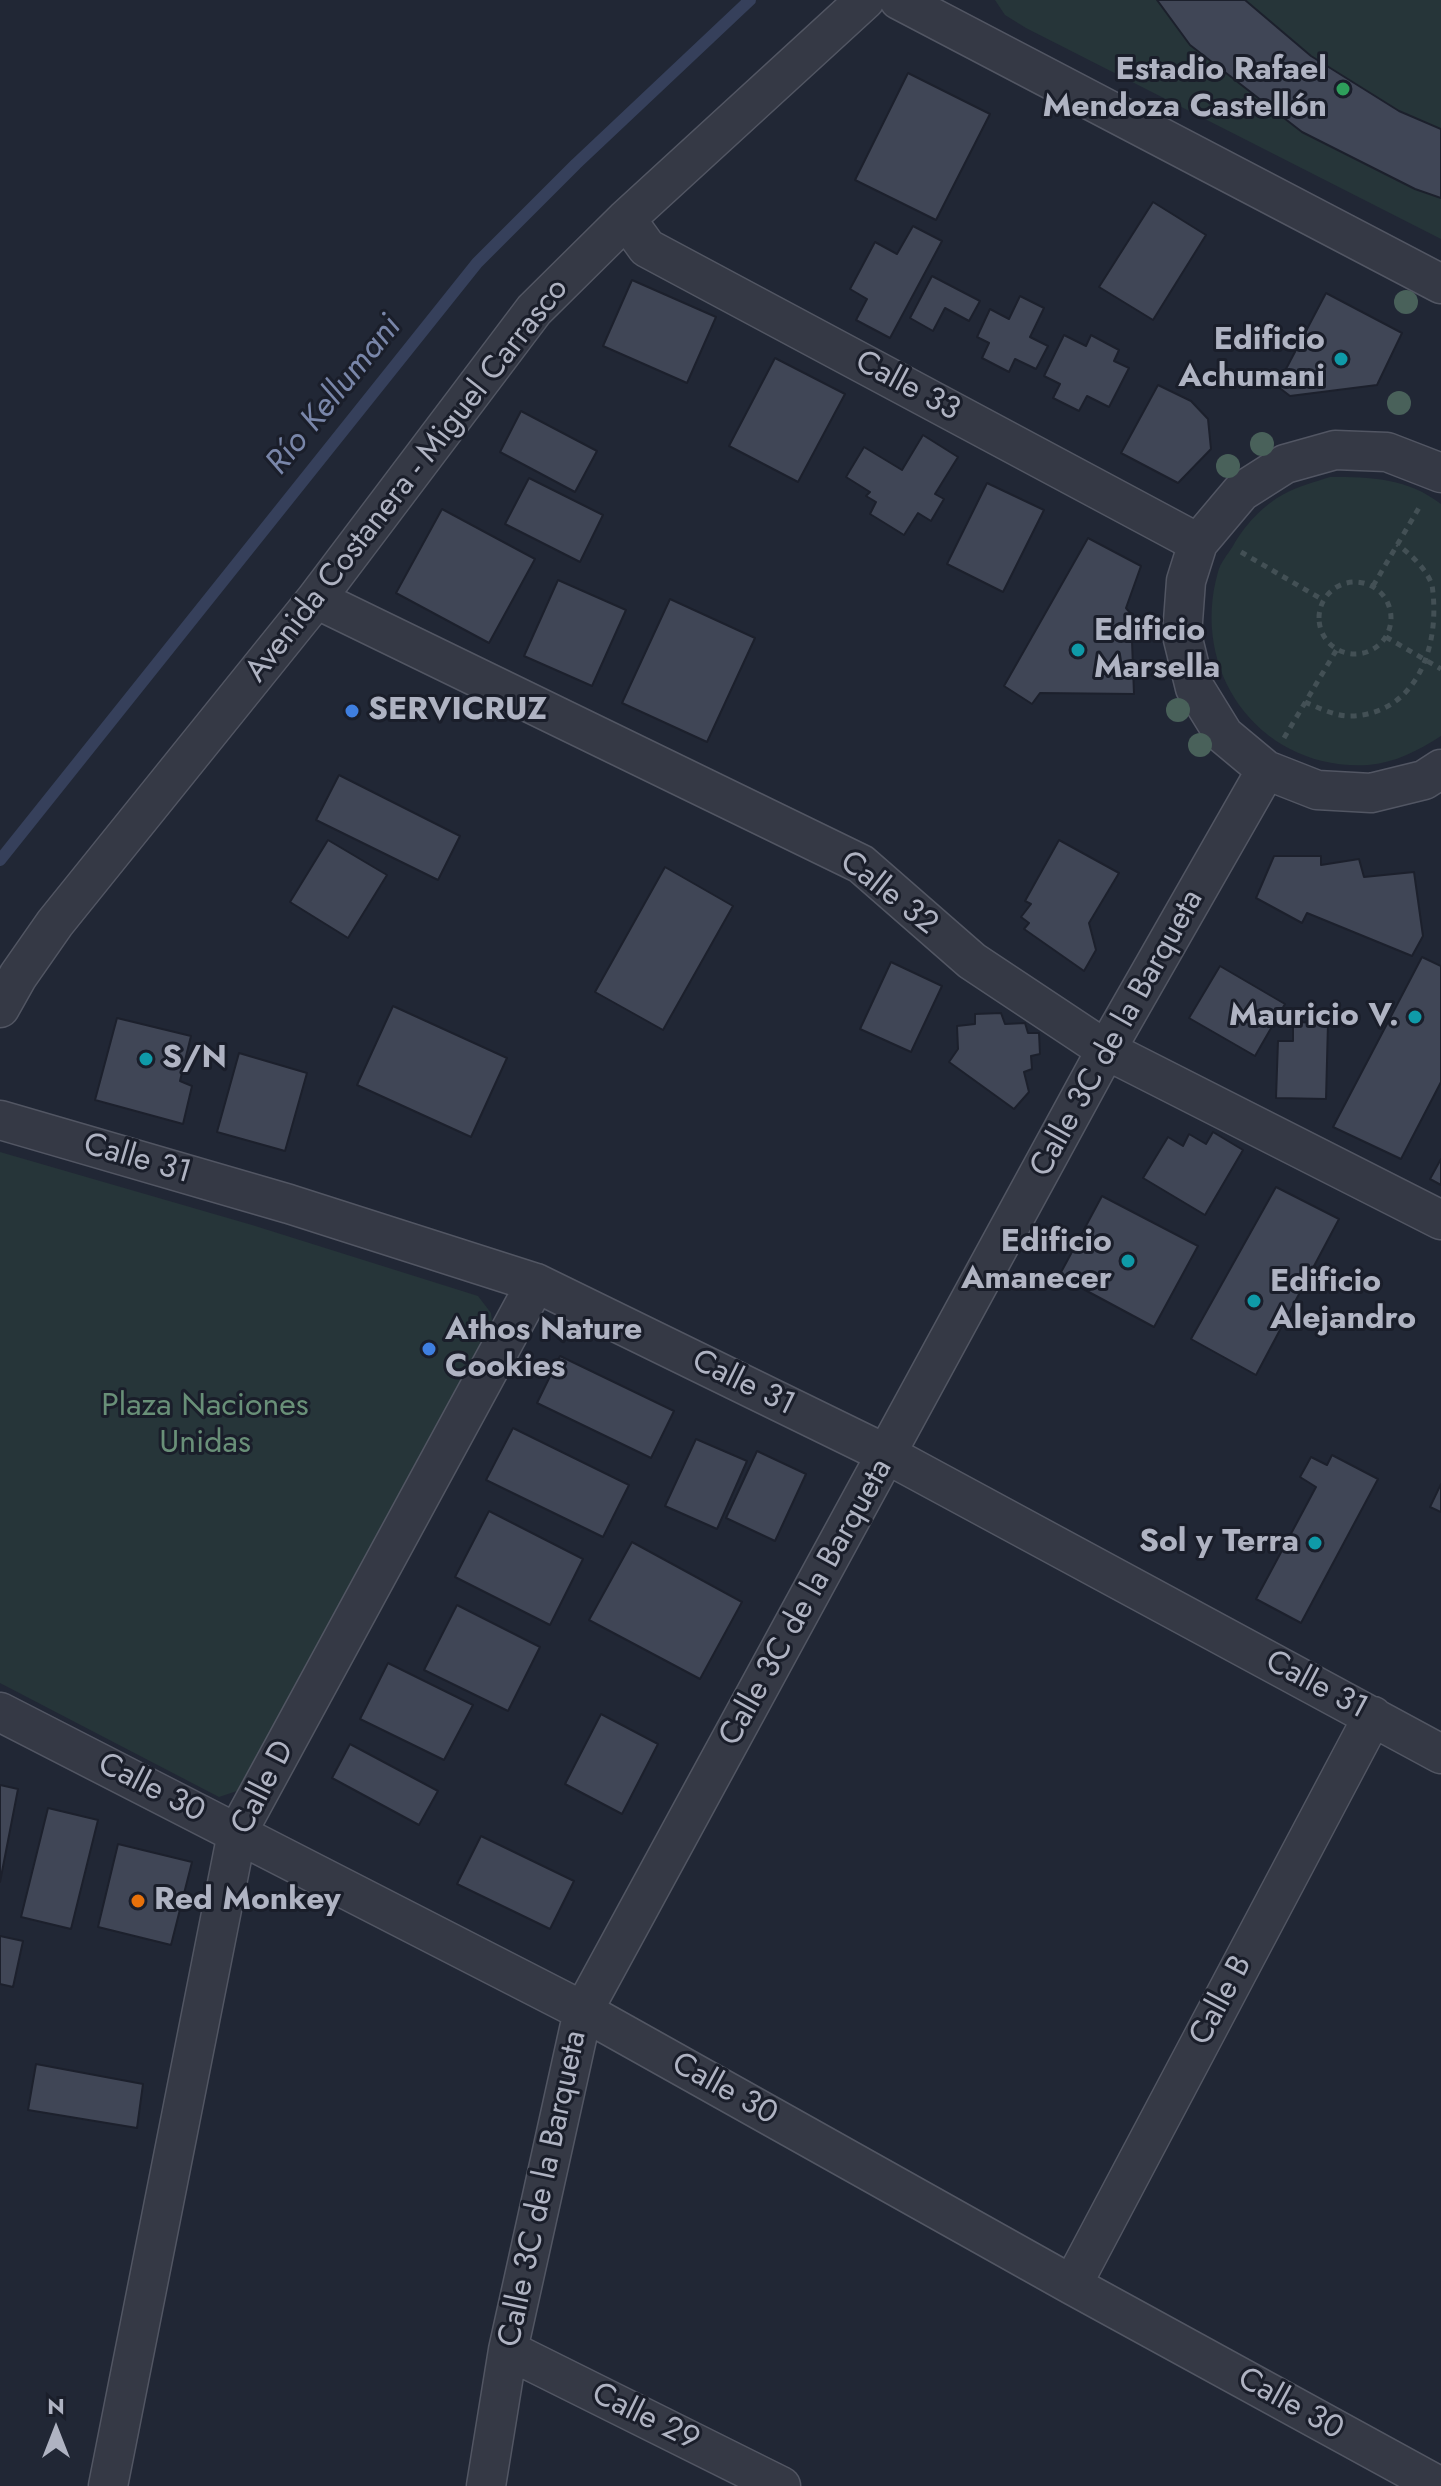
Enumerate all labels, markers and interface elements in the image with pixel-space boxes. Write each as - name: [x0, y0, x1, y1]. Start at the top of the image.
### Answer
- place label: Estadio Rafael Mendoza Castellón: [1043, 52, 1327, 127]
- marker: Estadio Rafael Mendoza Castellón: [1334, 80, 1352, 98]
- street label: Avenida Costanera - Miguel Carrasco: [238, 271, 578, 691]
- water label: Río Kellumani: [258, 308, 412, 484]
- place label: Edificio Achumani: [1178, 322, 1325, 397]
- street label: Calle 33: [848, 344, 966, 430]
- marker: Edificio Achumani: [1332, 350, 1350, 368]
- place label: Edificio Marsella: [1094, 613, 1220, 688]
- marker: Edificio Marsella: [1069, 641, 1087, 659]
- place label: SERVICRUZ: [368, 692, 547, 730]
- marker: SERVICRUZ: [343, 702, 361, 720]
- street label: Calle 32: [831, 844, 945, 944]
- street label: Calle 3C de la Barqueta: [1023, 884, 1213, 1184]
- place label: Mauricio V.: [1229, 998, 1399, 1036]
- marker: Mauricio V.: [1406, 1008, 1424, 1026]
- place label: S/N: [162, 1040, 227, 1078]
- marker: S/N: [137, 1050, 155, 1068]
- street label: Calle 31: [79, 1126, 195, 1194]
- place label: Edificio Amanecer: [961, 1224, 1112, 1299]
- marker: Edificio Amanecer: [1119, 1252, 1137, 1270]
- place label: Edificio Alejandro: [1270, 1264, 1416, 1339]
- marker: Edificio Alejandro: [1245, 1292, 1263, 1310]
- place label: Athos Nature Cookies: [445, 1312, 642, 1387]
- marker: Athos Nature Cookies: [420, 1340, 438, 1358]
- street label: Calle 31: [685, 1343, 801, 1425]
- park label: Plaza Naciones Unidas: [101, 1388, 309, 1463]
- street label: Calle 3C de la Barqueta: [712, 1453, 902, 1753]
- place label: Sol y Terra: [1139, 1524, 1299, 1562]
- marker: Sol y Terra: [1306, 1534, 1324, 1552]
- street label: Calle 31: [1258, 1643, 1374, 1729]
- street label: Calle D: [224, 1735, 304, 1841]
- street label: Calle 30: [91, 1746, 211, 1832]
- place label: Red Monkey: [154, 1882, 341, 1920]
- marker: Red Monkey: [129, 1892, 147, 1910]
- street label: Calle B: [1183, 1950, 1261, 2052]
- street label: Calle 3C de la Barqueta: [492, 2027, 596, 2351]
- street label: Calle 30: [664, 2045, 784, 2135]
- street label: Calle 30: [1230, 2360, 1350, 2450]
- street label: Calle 29: [585, 2376, 705, 2460]
- north arrow: [16, 2390, 96, 2470]
- text: N: [47, 2390, 65, 2422]

